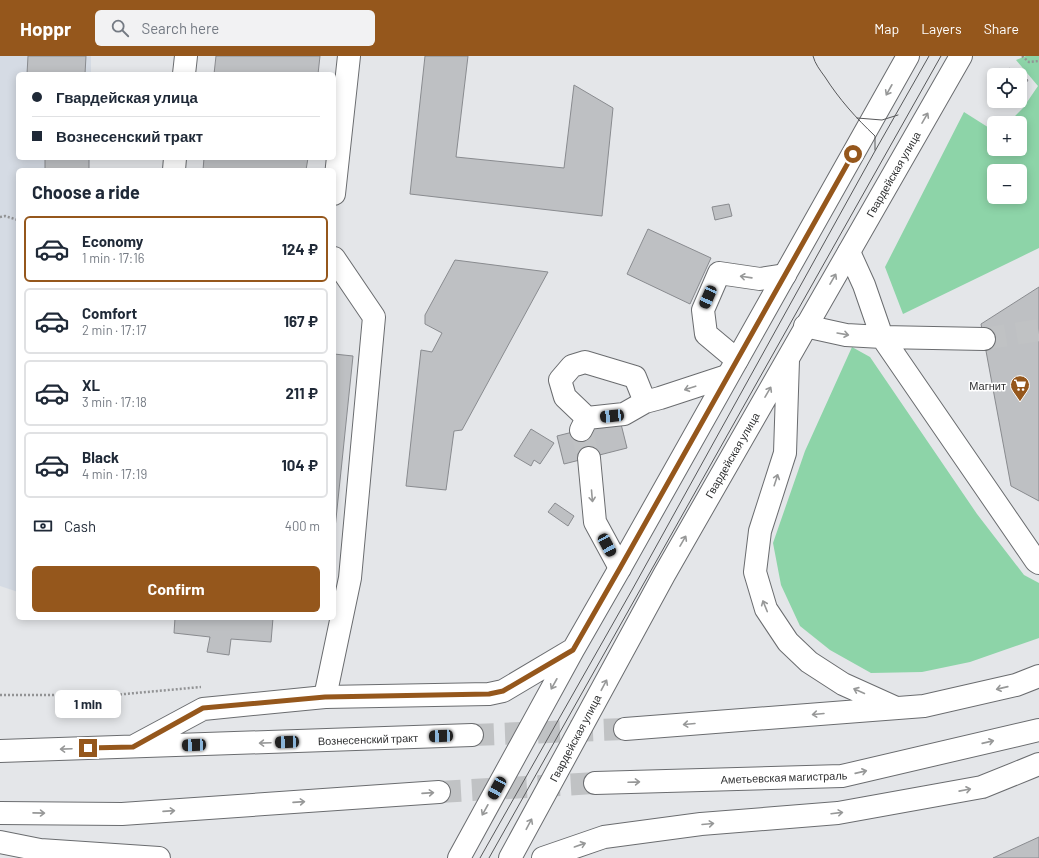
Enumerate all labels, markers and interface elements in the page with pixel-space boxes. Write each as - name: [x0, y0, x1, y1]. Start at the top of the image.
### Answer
- search box: [95, 10, 375, 46]
- text: Hoppr: [20, 17, 71, 40]
- icon: search: [109, 17, 131, 39]
- text: Search here: [141, 19, 219, 37]
- text: Map: [874, 20, 899, 37]
- text: Layers: [921, 20, 962, 37]
- text: Share: [984, 20, 1019, 37]
- map controls: [987, 68, 1027, 204]
- button: locate: [987, 68, 1027, 108]
- one-way arrow: [885, 84, 893, 96]
- text: Гвардейская улица: [56, 88, 198, 106]
- one-way arrow: [922, 112, 930, 124]
- button: +: [987, 116, 1027, 156]
- text: Вознесенский тракт: [56, 127, 203, 145]
- street label: Гвардейская улица: [863, 128, 923, 219]
- route start: [844, 145, 862, 163]
- button: −: [987, 164, 1027, 204]
- text: Choose a ride: [32, 181, 140, 203]
- icon: car: [34, 231, 70, 267]
- text: Economy: [82, 232, 143, 250]
- text: 124 ₽: [282, 240, 318, 258]
- text: 1 min · 17:16: [82, 250, 145, 266]
- one-way arrow: [740, 273, 753, 281]
- one-way arrow: [829, 273, 837, 285]
- car: [698, 284, 718, 310]
- icon: car: [34, 303, 70, 339]
- text: Comfort: [82, 304, 137, 322]
- text: 167 ₽: [284, 312, 318, 330]
- text: 2 min · 17:17: [82, 322, 146, 338]
- one-way arrow: [836, 330, 849, 338]
- supermarket icon: Магнит: [1009, 374, 1031, 402]
- icon: car: [34, 375, 70, 411]
- text: XL: [82, 376, 100, 394]
- place label: Магнит: [969, 379, 1006, 392]
- text: 211 ₽: [285, 384, 318, 402]
- one-way arrow: [684, 385, 697, 392]
- one-way arrow: [765, 386, 773, 398]
- text: 3 min · 17:18: [82, 394, 147, 410]
- car: [599, 409, 625, 423]
- street label: Гвардейская улица: [702, 409, 762, 500]
- icon: car: [34, 447, 70, 483]
- text: Black: [82, 448, 119, 466]
- text: 104 ₽: [282, 456, 318, 474]
- text: 4 min · 17:19: [82, 466, 147, 482]
- one-way arrow: [773, 474, 780, 487]
- one-way arrow: [589, 490, 596, 503]
- icon: cash: [32, 515, 54, 537]
- text: Cash: [64, 517, 96, 535]
- text: 400 m: [285, 518, 320, 534]
- car: [596, 532, 618, 558]
- one-way arrow: [680, 535, 687, 547]
- button: Confirm: [32, 566, 320, 612]
- one-way arrow: [761, 600, 769, 612]
- one-way arrow: [550, 678, 558, 690]
- one-way arrow: [601, 679, 609, 691]
- one-way arrow: [996, 684, 1009, 692]
- one-way arrow: [853, 687, 865, 694]
- callout: 1 min: [55, 690, 121, 718]
- street label: Гвардейская улица: [547, 691, 604, 784]
- text: 1 min: [74, 696, 102, 712]
- one-way arrow: [812, 710, 825, 717]
- one-way arrow: [683, 721, 696, 728]
- car: [429, 730, 453, 742]
- street label: Вознесенский тракт: [318, 731, 418, 747]
- car: [275, 736, 299, 748]
- one-way arrow: [981, 738, 994, 746]
- route end: [79, 739, 97, 757]
- car: [182, 739, 206, 751]
- one-way arrow: [259, 739, 272, 746]
- one-way arrow: [60, 745, 73, 753]
- street label: Аметьевская магистраль: [720, 768, 848, 786]
- one-way arrow: [855, 768, 868, 775]
- car: [486, 775, 508, 801]
- one-way arrow: [627, 779, 640, 786]
- one-way arrow: [958, 785, 971, 793]
- one-way arrow: [421, 789, 434, 796]
- one-way arrow: [292, 798, 305, 805]
- one-way arrow: [481, 804, 488, 816]
- one-way arrow: [162, 808, 175, 815]
- one-way arrow: [830, 809, 843, 817]
- one-way arrow: [32, 810, 45, 817]
- one-way arrow: [526, 818, 533, 830]
- one-way arrow: [701, 820, 714, 827]
- one-way arrow: [573, 841, 586, 848]

